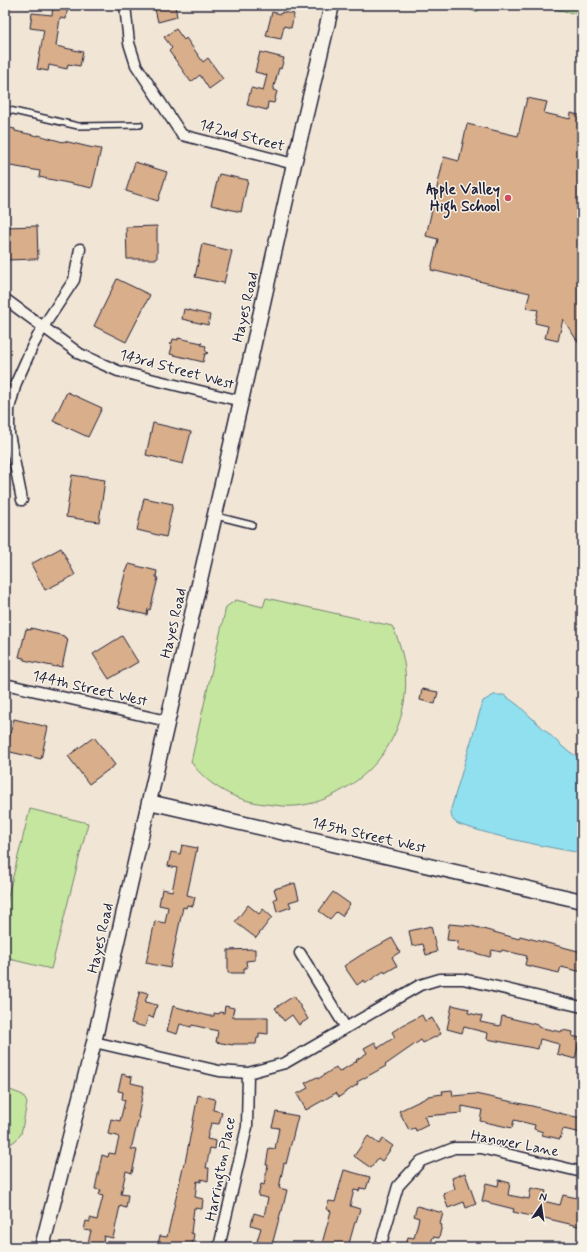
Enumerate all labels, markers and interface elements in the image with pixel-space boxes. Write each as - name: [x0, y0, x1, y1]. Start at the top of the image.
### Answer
- street label: 142nd Street: [197, 115, 287, 157]
- place label: Apple Valley High School: [426, 180, 500, 219]
- marker: Apple Valley High School: [503, 193, 513, 203]
- street label: Hayes Road: [228, 270, 264, 344]
- street label: 143rd Street West: [117, 345, 237, 395]
- street label: Hayes Road: [156, 586, 192, 660]
- street label: 144th Street West: [30, 666, 150, 712]
- street label: 145th Street West: [309, 813, 429, 859]
- street label: Hayes Road: [83, 901, 119, 975]
- street label: Harrington Place: [201, 1115, 242, 1223]
- street label: Hanover Lane: [469, 1126, 561, 1162]
- north arrow: [521, 1186, 561, 1226]
- text: N: [538, 1190, 548, 1205]

